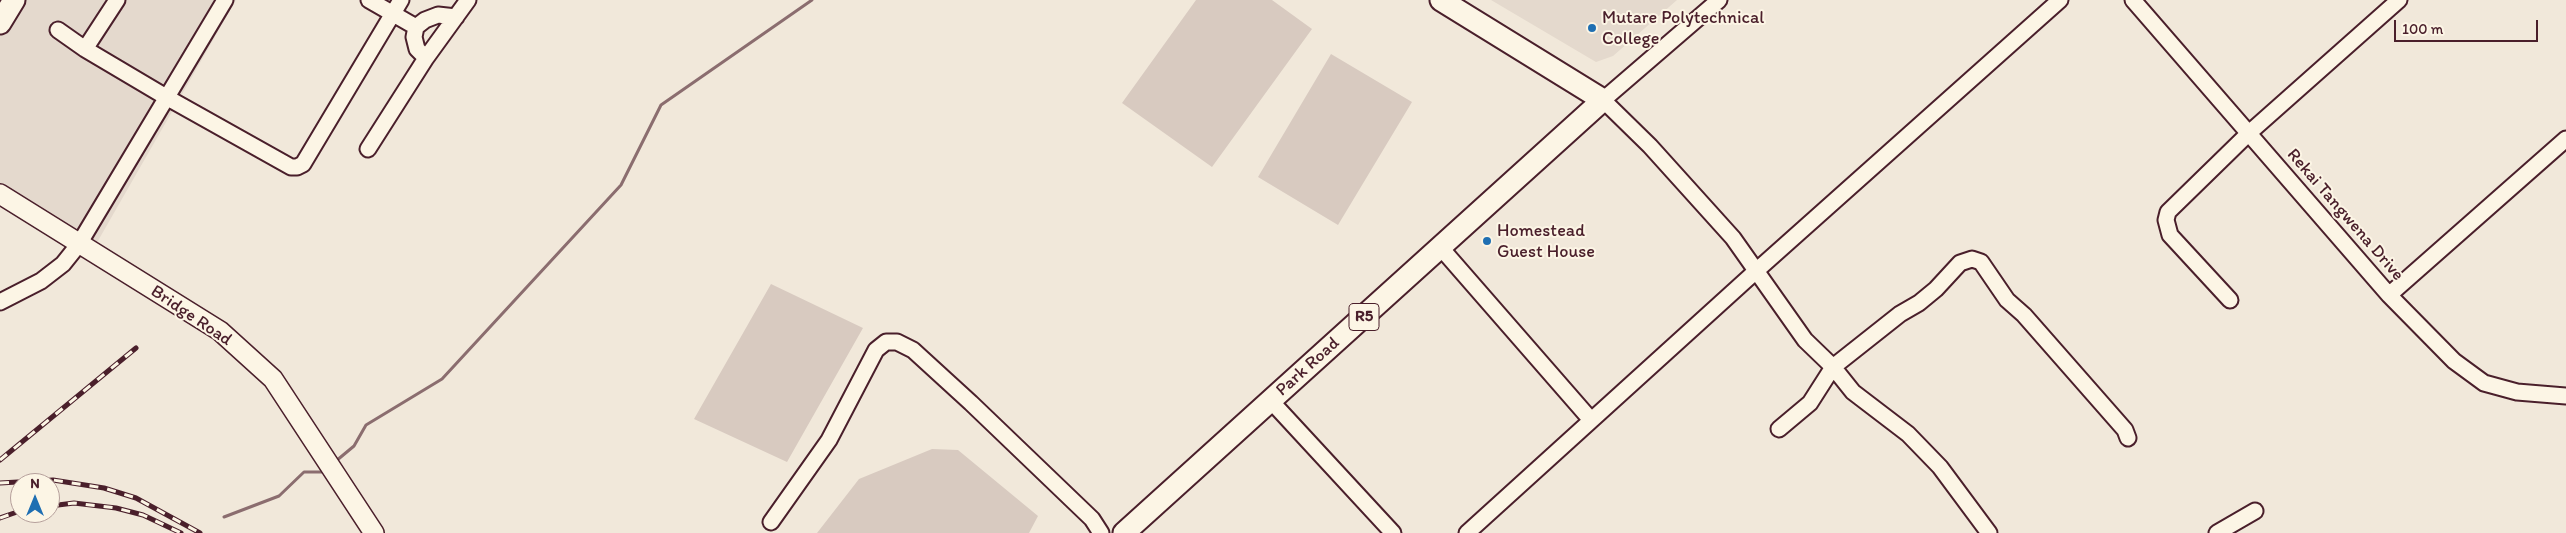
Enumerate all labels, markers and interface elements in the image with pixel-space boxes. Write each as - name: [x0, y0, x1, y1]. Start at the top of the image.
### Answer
- place label: Mutare Polytechnical College: [1602, 7, 1764, 50]
- scale bar: [2396, 10, 2540, 42]
- text: 100 m: [2402, 20, 2443, 38]
- marker: Mutare Polytechnical College: [1586, 22, 1598, 34]
- street label: Rekai Tangwena Drive: [2282, 144, 2408, 286]
- place label: Homestead Guest House: [1497, 220, 1595, 262]
- marker: Homestead Guest House: [1481, 235, 1493, 247]
- street label: Bridge Road: [146, 281, 236, 351]
- road number: R5: [1349, 304, 1379, 330]
- street label: Park Road: [1272, 333, 1344, 401]
- north arrow: [10, 473, 60, 523]
- text: N: [30, 475, 40, 492]

